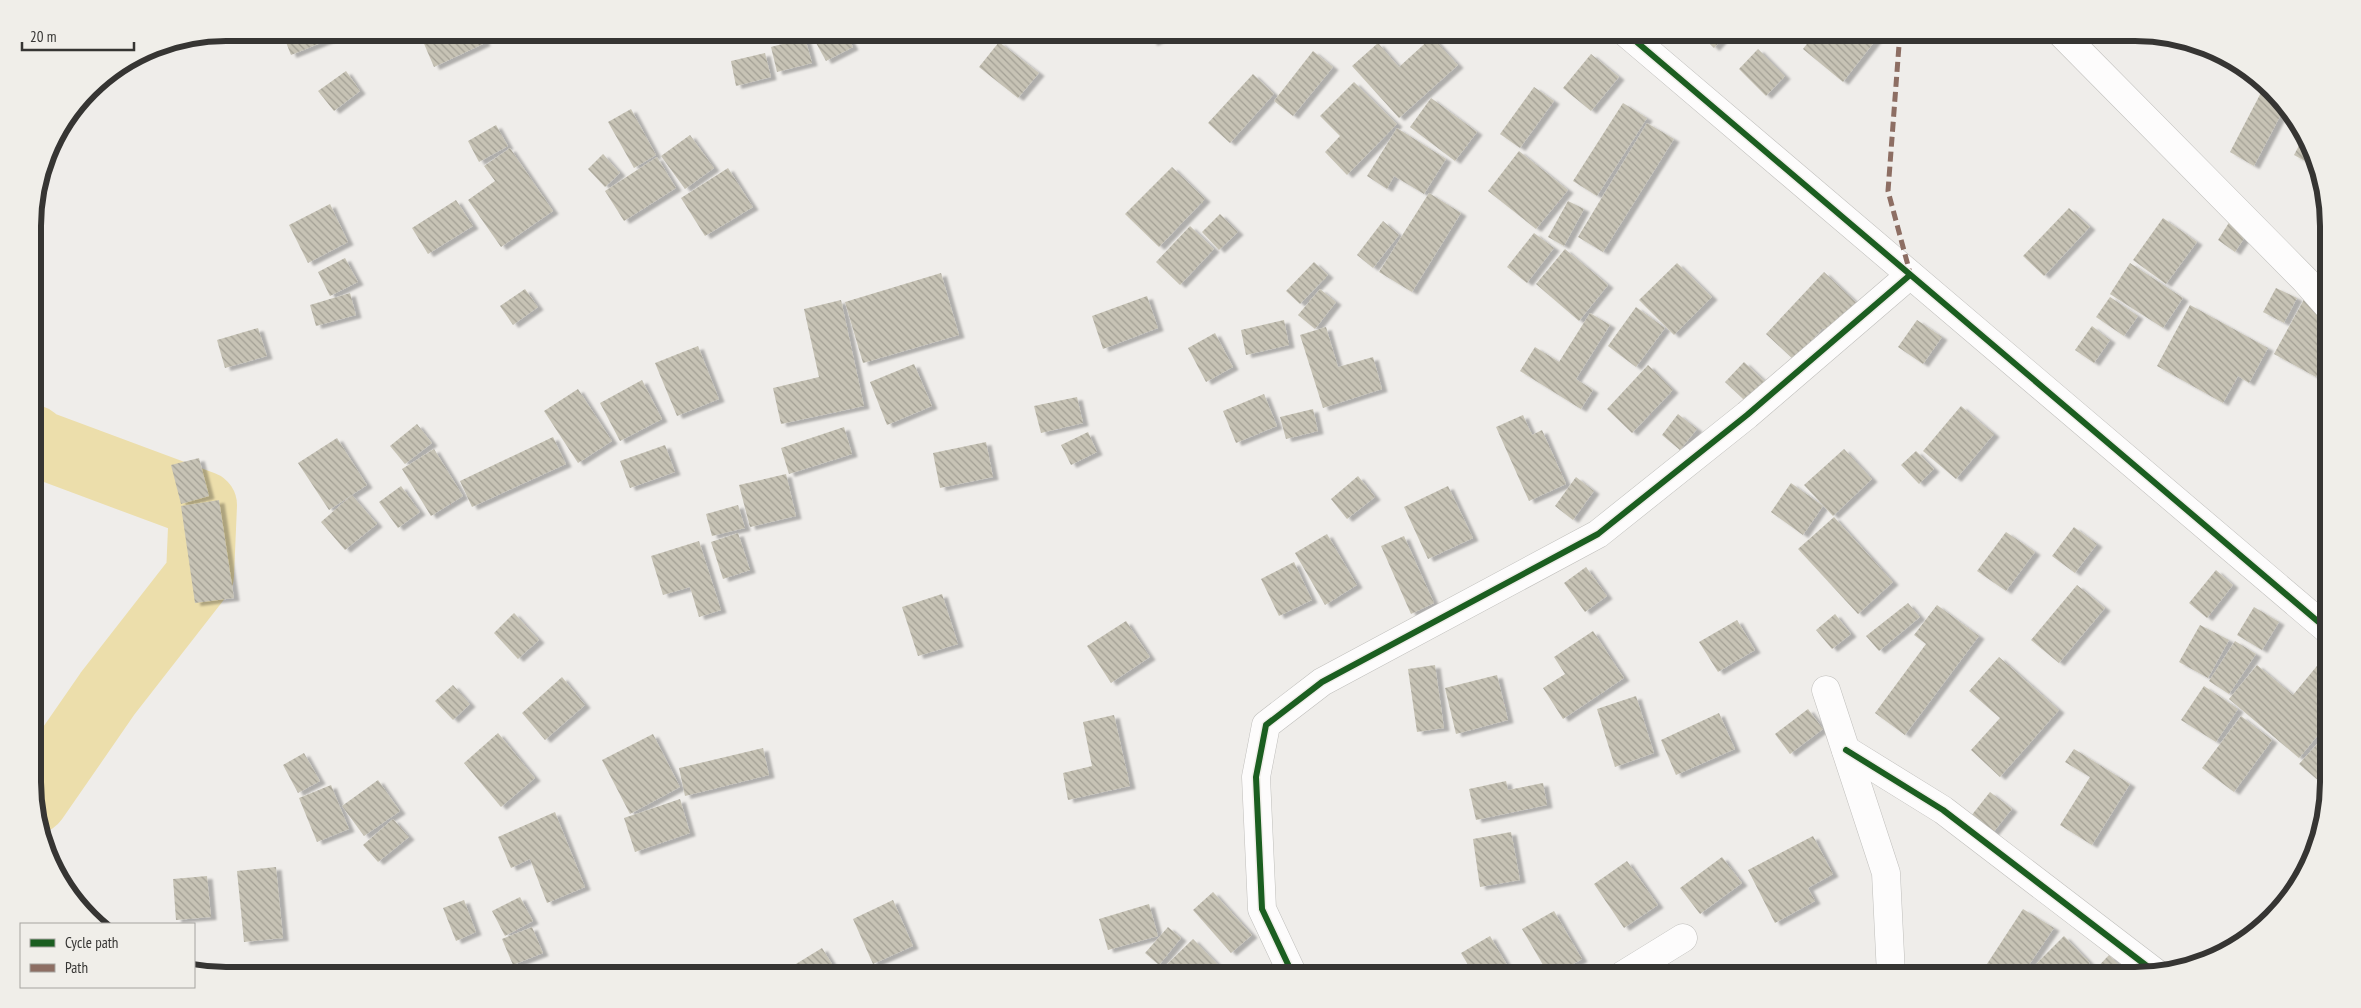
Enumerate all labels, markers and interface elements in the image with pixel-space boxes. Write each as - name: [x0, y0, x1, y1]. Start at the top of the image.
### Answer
- scale bar: [22, 20, 135, 52]
- text: 20 m: [30, 27, 56, 46]
- legend: [20, 923, 195, 988]
- text: Cycle path: [65, 933, 118, 952]
- text: Path: [65, 958, 88, 977]

